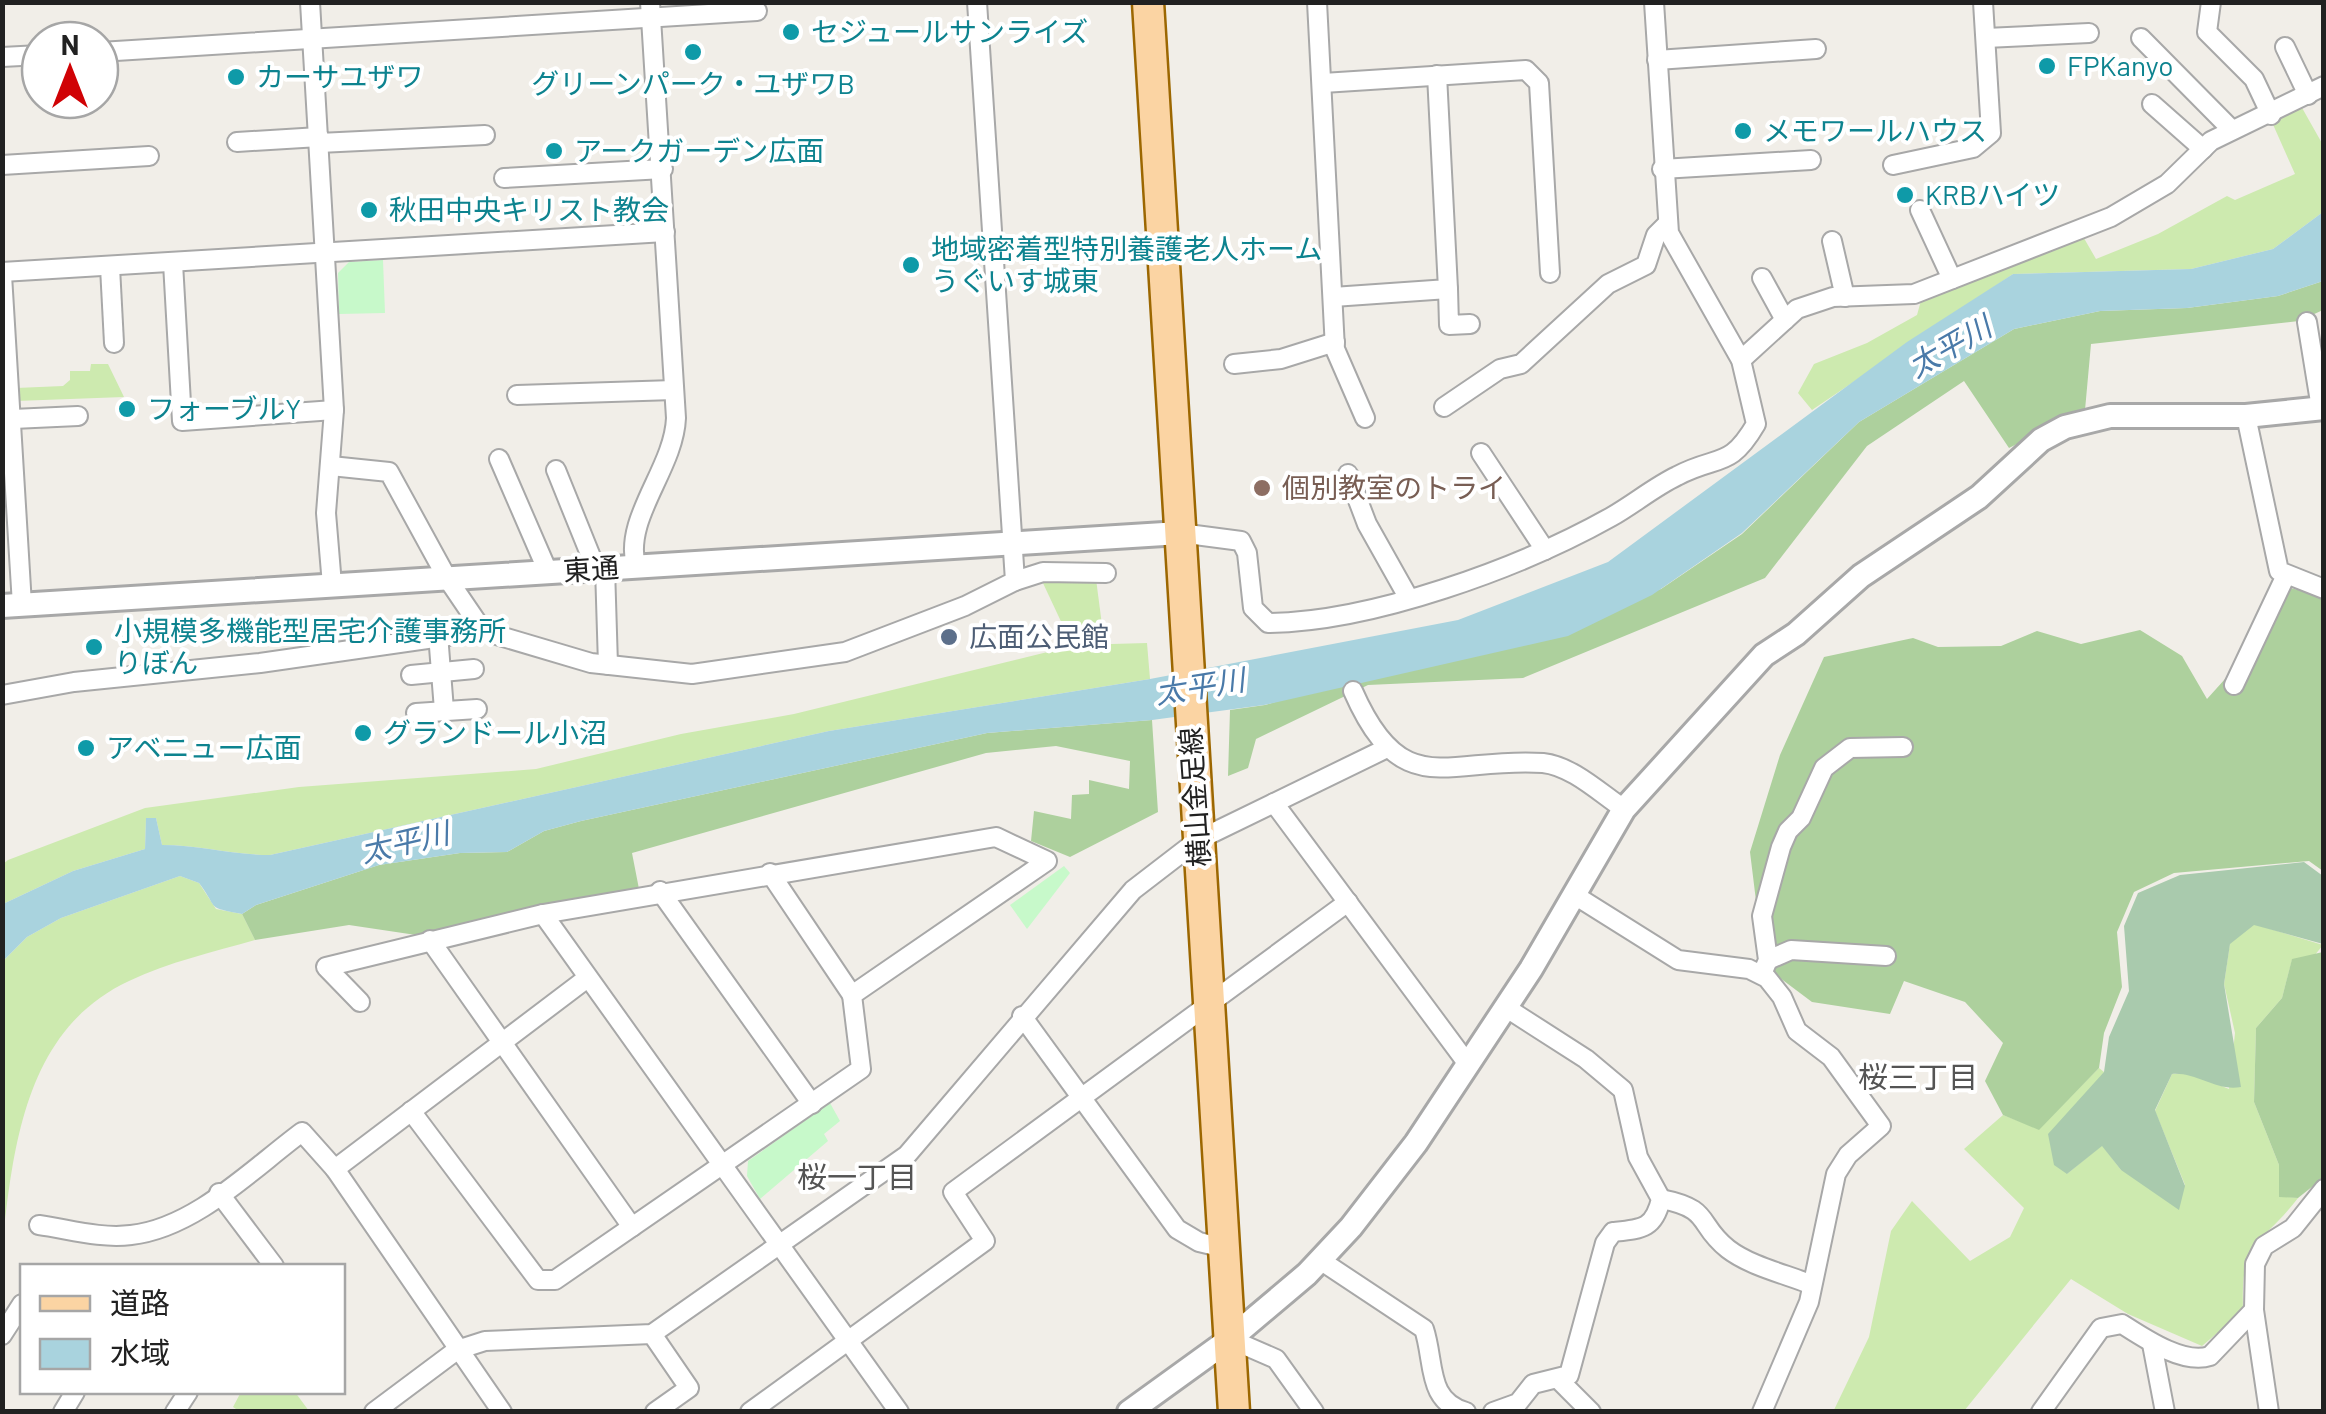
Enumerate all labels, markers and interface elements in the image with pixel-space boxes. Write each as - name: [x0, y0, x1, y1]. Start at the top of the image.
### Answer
- place label: セジュールサンライズ: [811, 14, 1088, 48]
- north arrow: [20, 20, 120, 120]
- marker: セジュールサンライズ: [780, 21, 802, 43]
- text: N: [61, 27, 79, 61]
- marker: グリーンパーク・ユザワB: [682, 41, 704, 63]
- place label: FPKanyo: [2067, 48, 2173, 82]
- marker: FPKanyo: [2036, 55, 2058, 77]
- place label: カーサユザワ: [256, 59, 423, 93]
- marker: カーサユザワ: [225, 66, 247, 88]
- place label: グリーンパーク・ユザワB: [531, 66, 855, 100]
- place label: メモワールハウス: [1763, 113, 1987, 147]
- marker: メモワールハウス: [1732, 120, 1754, 142]
- place label: アークガーデン広面: [574, 133, 824, 167]
- marker: アークガーデン広面: [543, 140, 565, 162]
- place label: KRBハイツ: [1925, 177, 2060, 211]
- marker: KRBハイツ: [1894, 184, 1916, 206]
- place label: 秋田中央キリスト教会: [389, 192, 669, 226]
- marker: 秋田中央キリスト教会: [358, 199, 380, 221]
- place label: 地域密着型特別養護老人ホーム うぐいす城東: [931, 231, 1322, 297]
- marker: 地域密着型特別養護老人ホーム うぐいす城東: [900, 254, 922, 276]
- water label: 太平川: [1901, 306, 2000, 383]
- place label: フォーブルY: [147, 391, 301, 425]
- marker: フォーブルY: [116, 398, 138, 420]
- place label: 個別教室のトライ: [1282, 470, 1506, 504]
- marker: 個別教室のトライ: [1251, 477, 1273, 499]
- street label: 東通: [562, 549, 620, 587]
- place label: 小規模多機能型居宅介護事務所 りぼん: [114, 613, 506, 679]
- place label: 広面公民館: [969, 619, 1109, 653]
- marker: 広面公民館: [938, 626, 960, 648]
- marker: 小規模多機能型居宅介護事務所 りぼん: [83, 636, 105, 658]
- water label: 太平川: [1152, 660, 1250, 710]
- place label: グランドール小沼: [383, 715, 607, 749]
- marker: グランドール小沼: [352, 722, 374, 744]
- street label: 横山金足線: [1172, 726, 1216, 868]
- place label: アベニュー広面: [106, 730, 301, 764]
- marker: アベニュー広面: [75, 737, 97, 759]
- water label: 太平川: [357, 813, 455, 869]
- district label: 桜三丁目: [1858, 1058, 1978, 1094]
- district label: 桜一丁目: [797, 1158, 917, 1194]
- legend: [20, 1264, 345, 1394]
- text: 道路: [110, 1284, 170, 1320]
- text: 水域: [110, 1334, 170, 1370]

